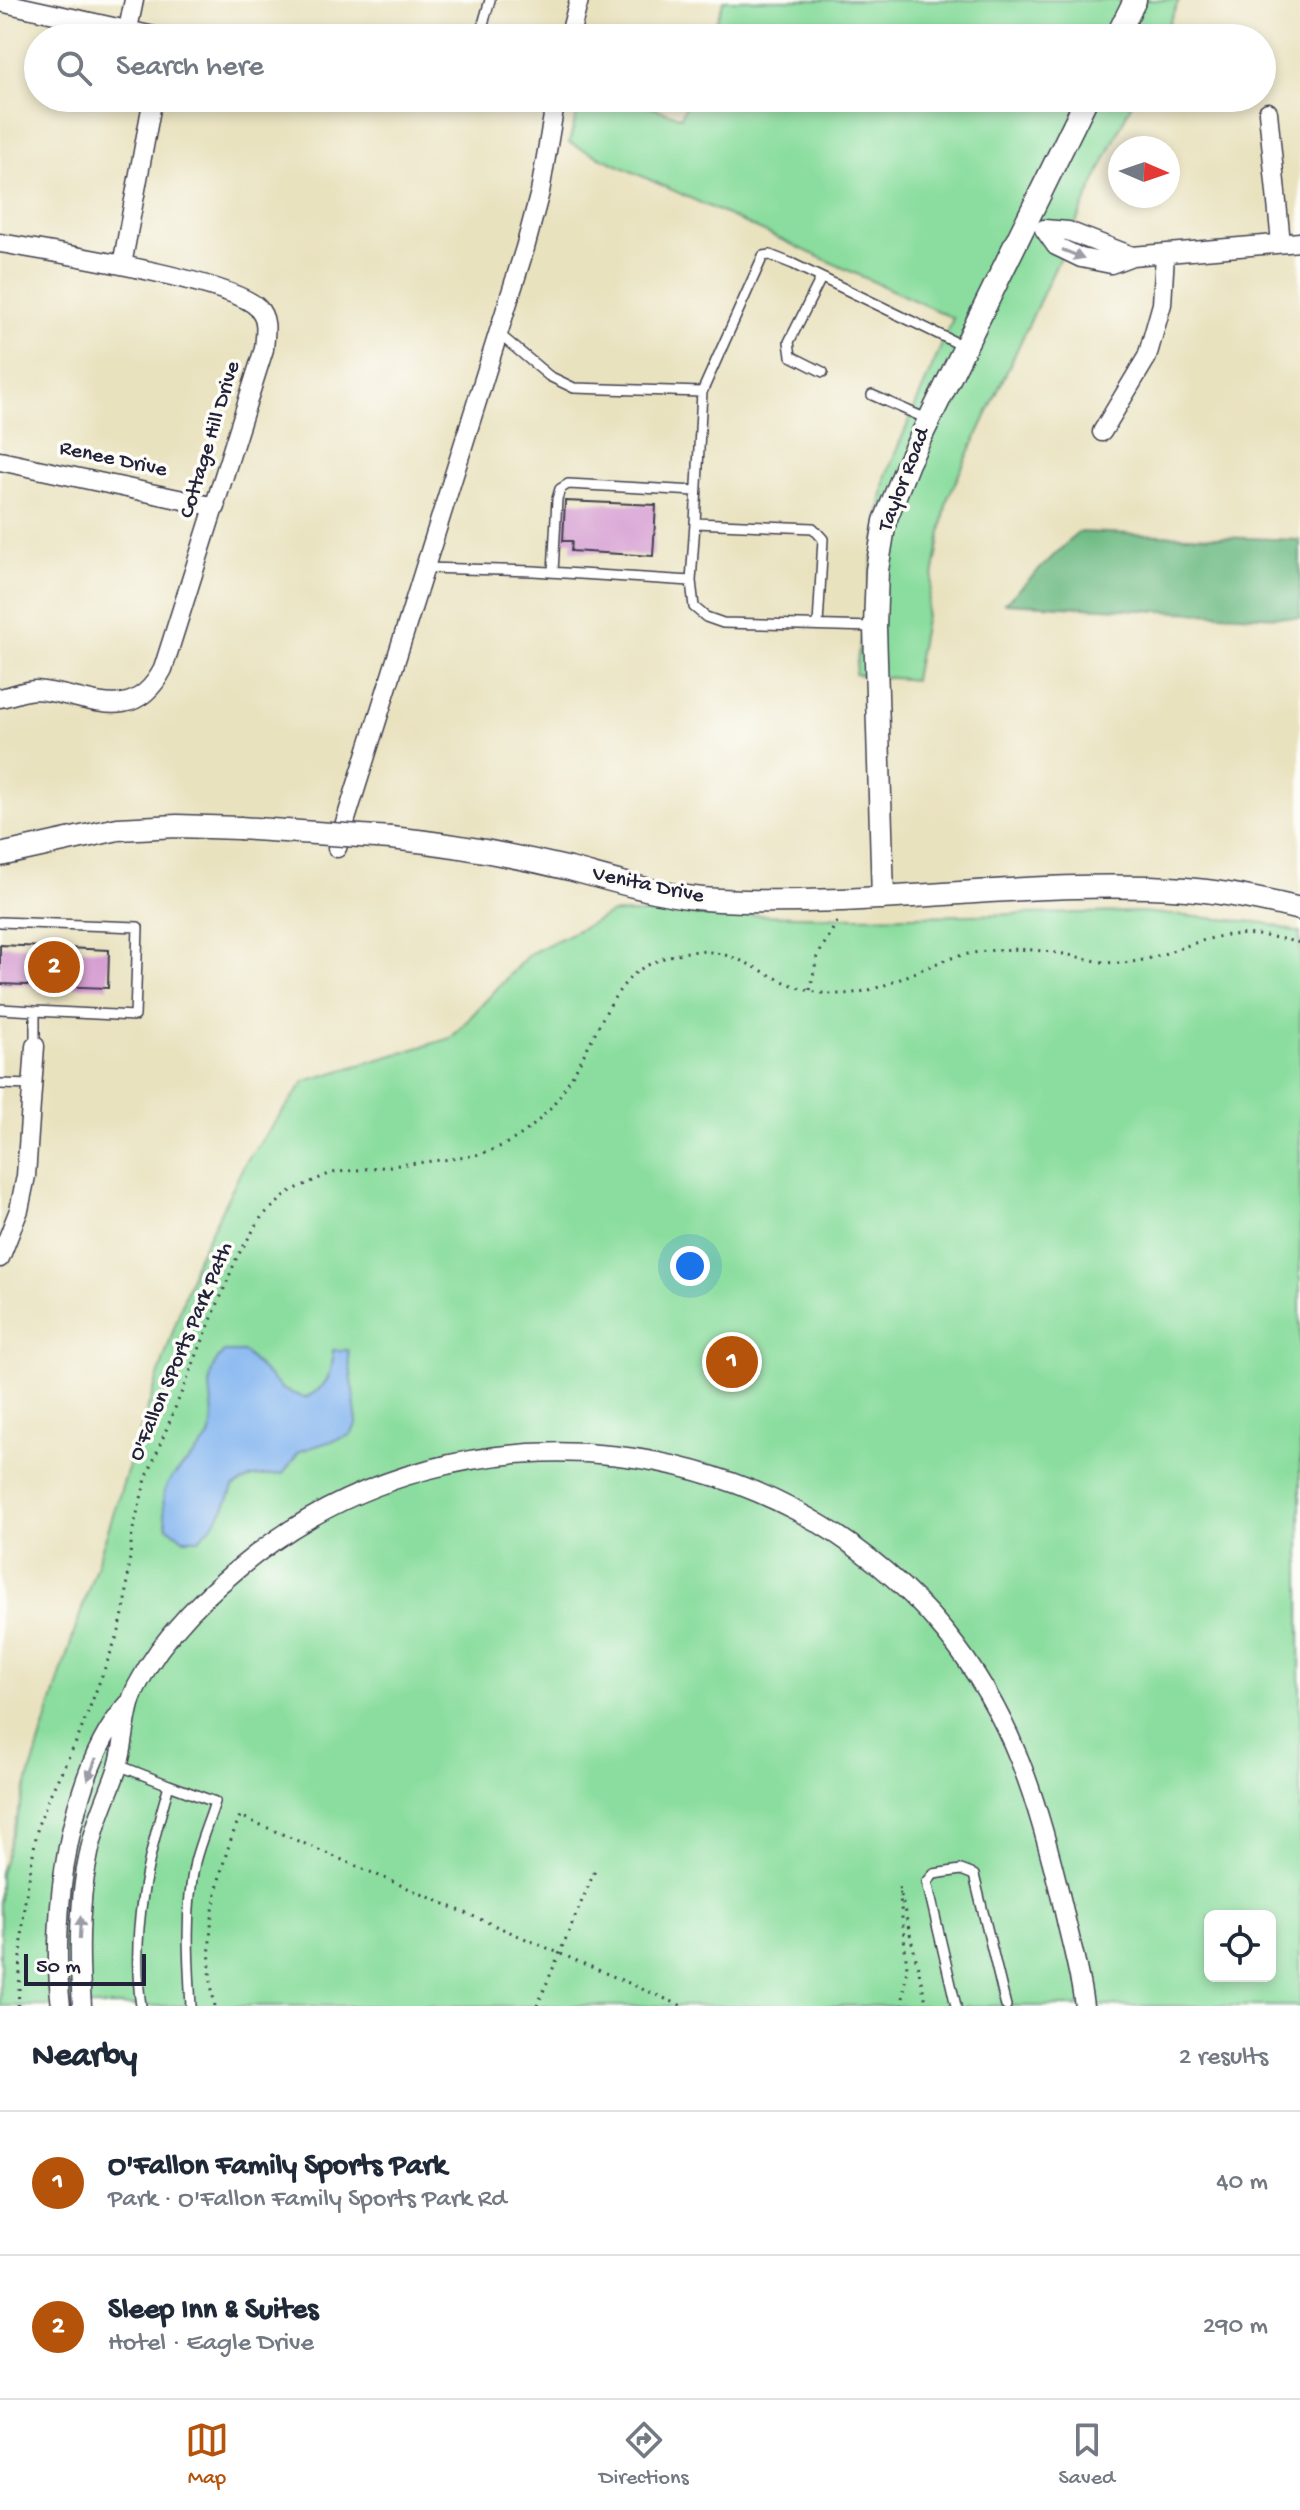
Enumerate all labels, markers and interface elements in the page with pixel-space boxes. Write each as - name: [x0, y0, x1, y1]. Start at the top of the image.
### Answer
- search box: [24, 24, 1276, 112]
- icon: search: [52, 46, 96, 90]
- text: Search here: [116, 51, 264, 86]
- north arrow: [1108, 136, 1180, 208]
- one-way arrow: [1061, 247, 1085, 260]
- street label: Cottage Hill Drive: [175, 358, 247, 522]
- street label: Taylor Road: [873, 423, 937, 537]
- street label: Renee Drive: [57, 436, 170, 484]
- street label: Venita Drive: [589, 861, 707, 911]
- pin: 2: [28, 937, 80, 997]
- street label: O'Fallon SPorts Park Path: [124, 1238, 240, 1465]
- your location: [670, 1246, 710, 1286]
- pin: 1: [706, 1332, 758, 1392]
- one-way arrow: [85, 1757, 98, 1781]
- map controls: [1204, 1910, 1276, 1982]
- button: locate: [1204, 1910, 1276, 1982]
- one-way arrow: [74, 1915, 87, 1940]
- scale bar: [24, 1950, 146, 1986]
- text: 50 m: [36, 1955, 81, 1981]
- text: Nearby: [32, 2038, 137, 2078]
- text: 2 results: [1179, 2043, 1268, 2074]
- text: O'Fallon Family Sports Park: [108, 2150, 447, 2185]
- text: 1: [53, 2168, 63, 2199]
- text: 40 m: [1216, 2168, 1268, 2199]
- text: Park · O'Fallon Family Sports Park Rd: [108, 2185, 507, 2216]
- text: Sleep Inn & Suites: [108, 2294, 318, 2329]
- text: 2: [52, 2312, 64, 2343]
- text: 290 m: [1203, 2312, 1268, 2343]
- text: Hotel · Eagle Drive: [108, 2329, 314, 2360]
- tab: Map: [185, 2418, 229, 2492]
- tab: Directions: [599, 2418, 689, 2492]
- tab: Saved: [1059, 2418, 1115, 2492]

